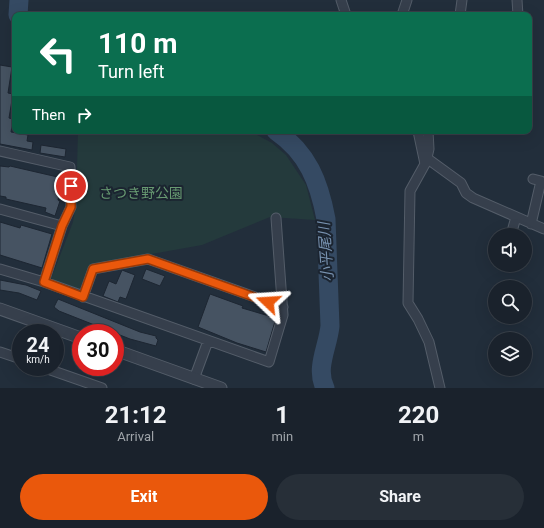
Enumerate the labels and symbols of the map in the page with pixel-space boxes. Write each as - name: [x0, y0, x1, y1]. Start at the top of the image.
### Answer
- pin: [54, 169, 88, 203]
- park label: さつき野公園: [99, 185, 183, 201]
- water label: 小平尾川: [315, 219, 337, 283]
- position arrow: [247, 281, 289, 323]
- speed limit sign: 30: [72, 324, 124, 376]

